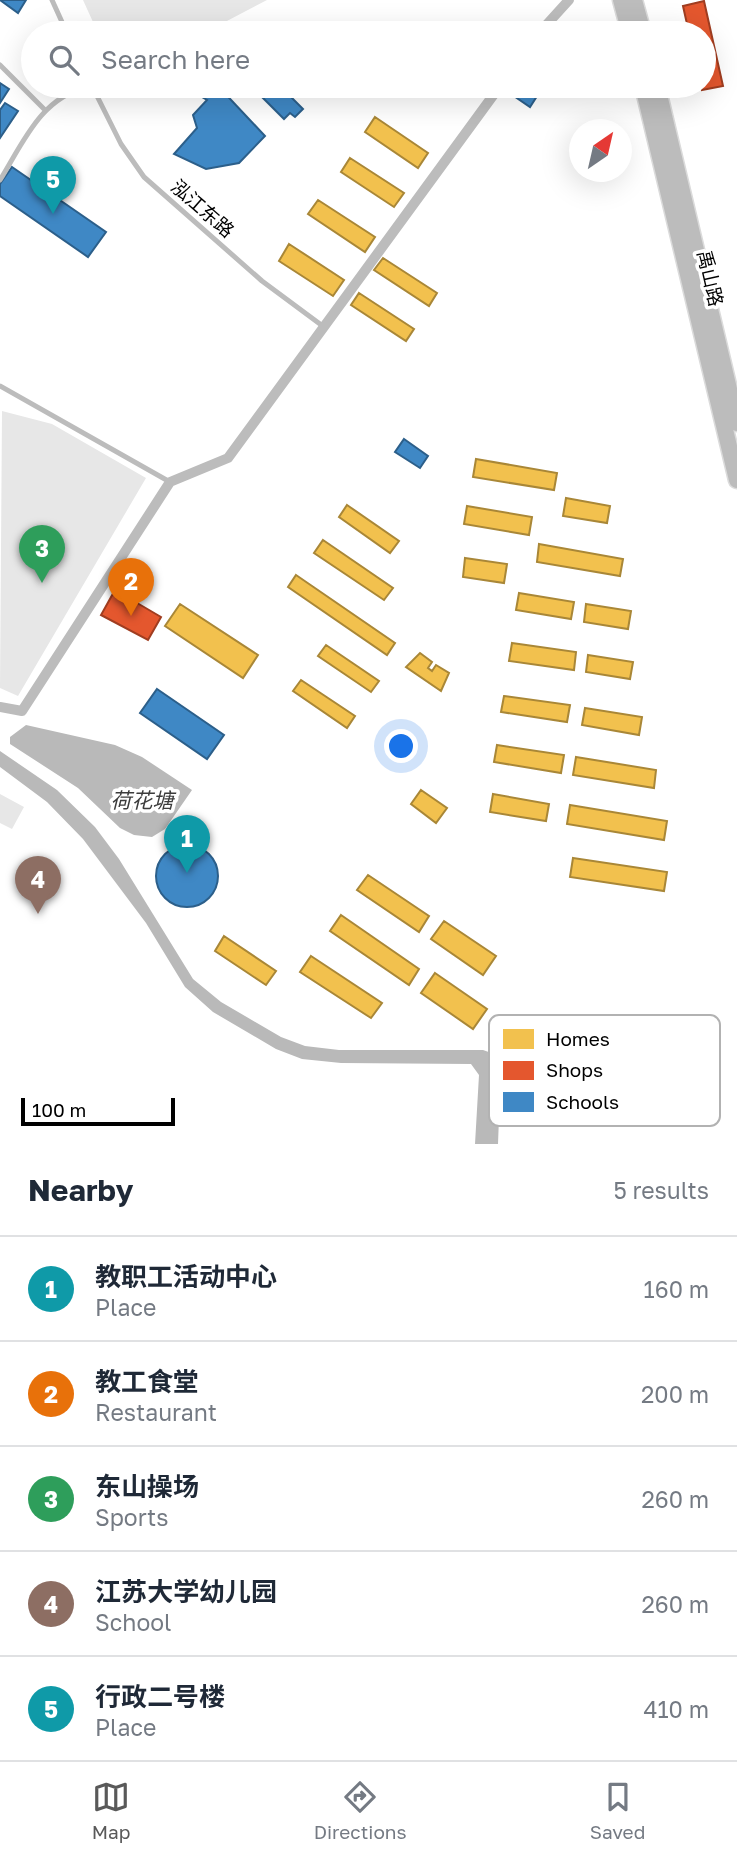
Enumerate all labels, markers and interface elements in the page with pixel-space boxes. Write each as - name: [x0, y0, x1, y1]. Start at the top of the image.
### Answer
- search box: [21, 21, 716, 98]
- icon: search: [45, 41, 83, 79]
- text: Search here: [101, 44, 250, 75]
- north arrow: [569, 119, 632, 182]
- pin: 5: [30, 156, 76, 214]
- street label: 泓江东路: [167, 174, 239, 242]
- street label: 禹山路: [693, 248, 729, 308]
- pin: 3: [19, 525, 65, 583]
- pin: 2: [108, 558, 154, 616]
- your location: [384, 729, 418, 763]
- water label: 荷花塘: [111, 787, 176, 813]
- pin: 1: [164, 815, 210, 873]
- pin: 4: [15, 856, 61, 914]
- legend: [489, 1015, 720, 1126]
- text: Homes: [546, 1027, 610, 1050]
- text: Shops: [546, 1058, 603, 1081]
- text: Schools: [546, 1090, 619, 1113]
- scale bar: [21, 1095, 175, 1127]
- text: 100 m: [32, 1098, 86, 1121]
- text: Nearby: [28, 1172, 133, 1208]
- text: 5 results: [613, 1176, 709, 1204]
- text: 教职工活动中心: [95, 1261, 277, 1292]
- text: 1: [45, 1275, 57, 1303]
- text: 160 m: [644, 1275, 709, 1303]
- text: Place: [95, 1293, 156, 1321]
- text: 教工食堂: [95, 1366, 199, 1397]
- text: 2: [44, 1380, 58, 1408]
- text: 200 m: [641, 1380, 709, 1408]
- text: Restaurant: [95, 1398, 217, 1426]
- text: 东山操场: [95, 1471, 199, 1502]
- text: 3: [44, 1485, 58, 1513]
- text: 260 m: [641, 1485, 709, 1513]
- text: Sports: [95, 1503, 169, 1531]
- text: 江苏大学幼儿园: [95, 1576, 277, 1607]
- text: 4: [44, 1590, 58, 1618]
- text: 260 m: [641, 1590, 709, 1618]
- text: School: [95, 1608, 171, 1636]
- text: 行政二号楼: [95, 1681, 225, 1712]
- text: 5: [44, 1695, 58, 1723]
- text: 410 m: [643, 1695, 709, 1723]
- text: Place: [95, 1713, 156, 1741]
- tab: Map: [92, 1778, 130, 1843]
- tab: Directions: [314, 1778, 407, 1843]
- tab: Saved: [590, 1778, 645, 1843]

